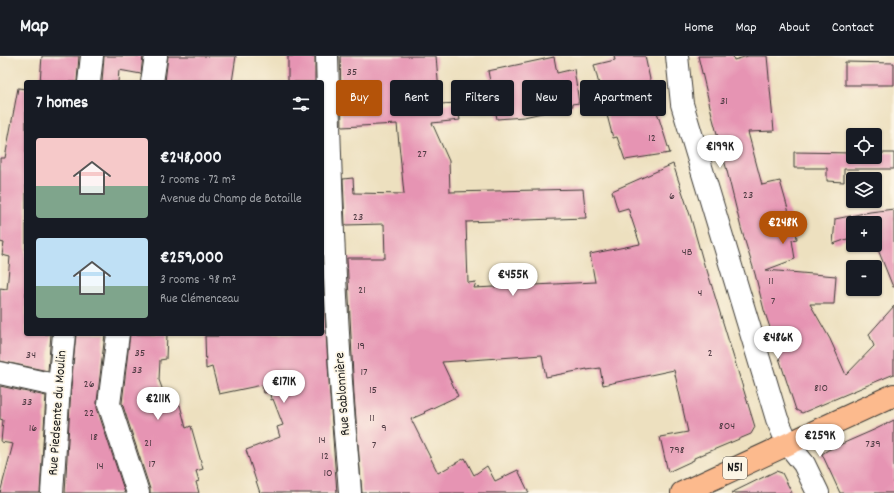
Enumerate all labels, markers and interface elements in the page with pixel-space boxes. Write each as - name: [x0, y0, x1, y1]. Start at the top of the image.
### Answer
- text: Map: [20, 14, 49, 41]
- text: Home: [684, 18, 713, 38]
- text: Map: [735, 18, 757, 38]
- text: About: [779, 18, 810, 38]
- text: Contact: [832, 18, 874, 38]
- house number: 35: [347, 64, 357, 81]
- chip: Buy: [336, 80, 382, 116]
- chip: Rent: [390, 80, 443, 116]
- chip: Filters: [451, 80, 514, 116]
- chip: New: [522, 80, 572, 116]
- chip: Apartment: [580, 80, 666, 116]
- text: 7 homes: [36, 92, 88, 116]
- icon: filters: [290, 93, 312, 115]
- house number: 31: [720, 93, 728, 110]
- map controls: [846, 128, 882, 296]
- button: locate: [846, 128, 882, 164]
- house number: 12: [648, 130, 656, 147]
- pin: €199K: [692, 135, 748, 169]
- text: €199K: [706, 138, 734, 157]
- house number: 27: [417, 146, 427, 163]
- text: €248,000: [160, 147, 222, 171]
- icon: home: [68, 154, 116, 202]
- text: 2 rooms · 72 m²: [160, 171, 236, 190]
- button: layers: [846, 172, 882, 208]
- house number: 23: [743, 187, 753, 204]
- house number: 6: [669, 188, 675, 205]
- text: Avenue du Champ de Bataille: [160, 190, 302, 209]
- house number: 23: [353, 209, 363, 226]
- pin: €248K: [755, 211, 811, 245]
- text: €248K: [768, 214, 798, 233]
- button: +: [846, 216, 882, 252]
- house number: 4B: [682, 244, 693, 261]
- text: €259,000: [160, 247, 224, 271]
- icon: home: [68, 254, 116, 302]
- button: −: [846, 260, 882, 296]
- pin: €455K: [485, 263, 541, 297]
- text: €455K: [498, 266, 528, 285]
- text: 3 rooms · 98 m²: [160, 271, 236, 290]
- house number: 11: [768, 273, 774, 290]
- house number: 21: [358, 282, 366, 299]
- house number: 4: [698, 285, 703, 302]
- text: Rue Clémenceau: [160, 290, 239, 309]
- house number: 7: [771, 293, 776, 310]
- pin: €486K: [750, 326, 806, 360]
- text: €486K: [763, 329, 793, 348]
- house number: 19: [357, 338, 365, 355]
- house number: 35: [135, 345, 145, 362]
- house number: 2: [707, 345, 713, 362]
- house number: 34: [26, 347, 36, 364]
- street label: Rue Piedsente du Moulin: [44, 350, 72, 476]
- street label: Rue Sablonnière: [330, 352, 356, 436]
- house number: 33: [132, 362, 142, 379]
- house number: 17: [360, 364, 368, 381]
- pin: €171K: [256, 370, 312, 404]
- text: €171K: [272, 373, 296, 392]
- house number: 26: [83, 376, 95, 393]
- house number: 810: [814, 380, 828, 397]
- house number: 15: [369, 382, 377, 399]
- pin: €211K: [130, 387, 186, 421]
- text: €211K: [146, 390, 170, 409]
- house number: 33: [22, 394, 32, 411]
- house number: 22: [84, 405, 94, 422]
- house number: 11: [369, 410, 375, 427]
- house number: 804: [719, 418, 735, 435]
- house number: 16: [29, 420, 37, 437]
- house number: 9: [381, 420, 387, 437]
- pin: €259K: [792, 424, 848, 458]
- text: €259K: [805, 427, 835, 446]
- house number: 18: [90, 429, 98, 446]
- house number: 14: [318, 432, 326, 449]
- house number: 21: [144, 435, 152, 452]
- house number: 739: [865, 436, 881, 453]
- house number: 7: [372, 437, 377, 454]
- house number: 798: [670, 442, 685, 459]
- house number: 12: [321, 448, 329, 465]
- house number: 17: [148, 456, 156, 473]
- road number: N51: [723, 457, 747, 479]
- house number: 14: [96, 458, 104, 475]
- house number: 10: [323, 465, 333, 482]

